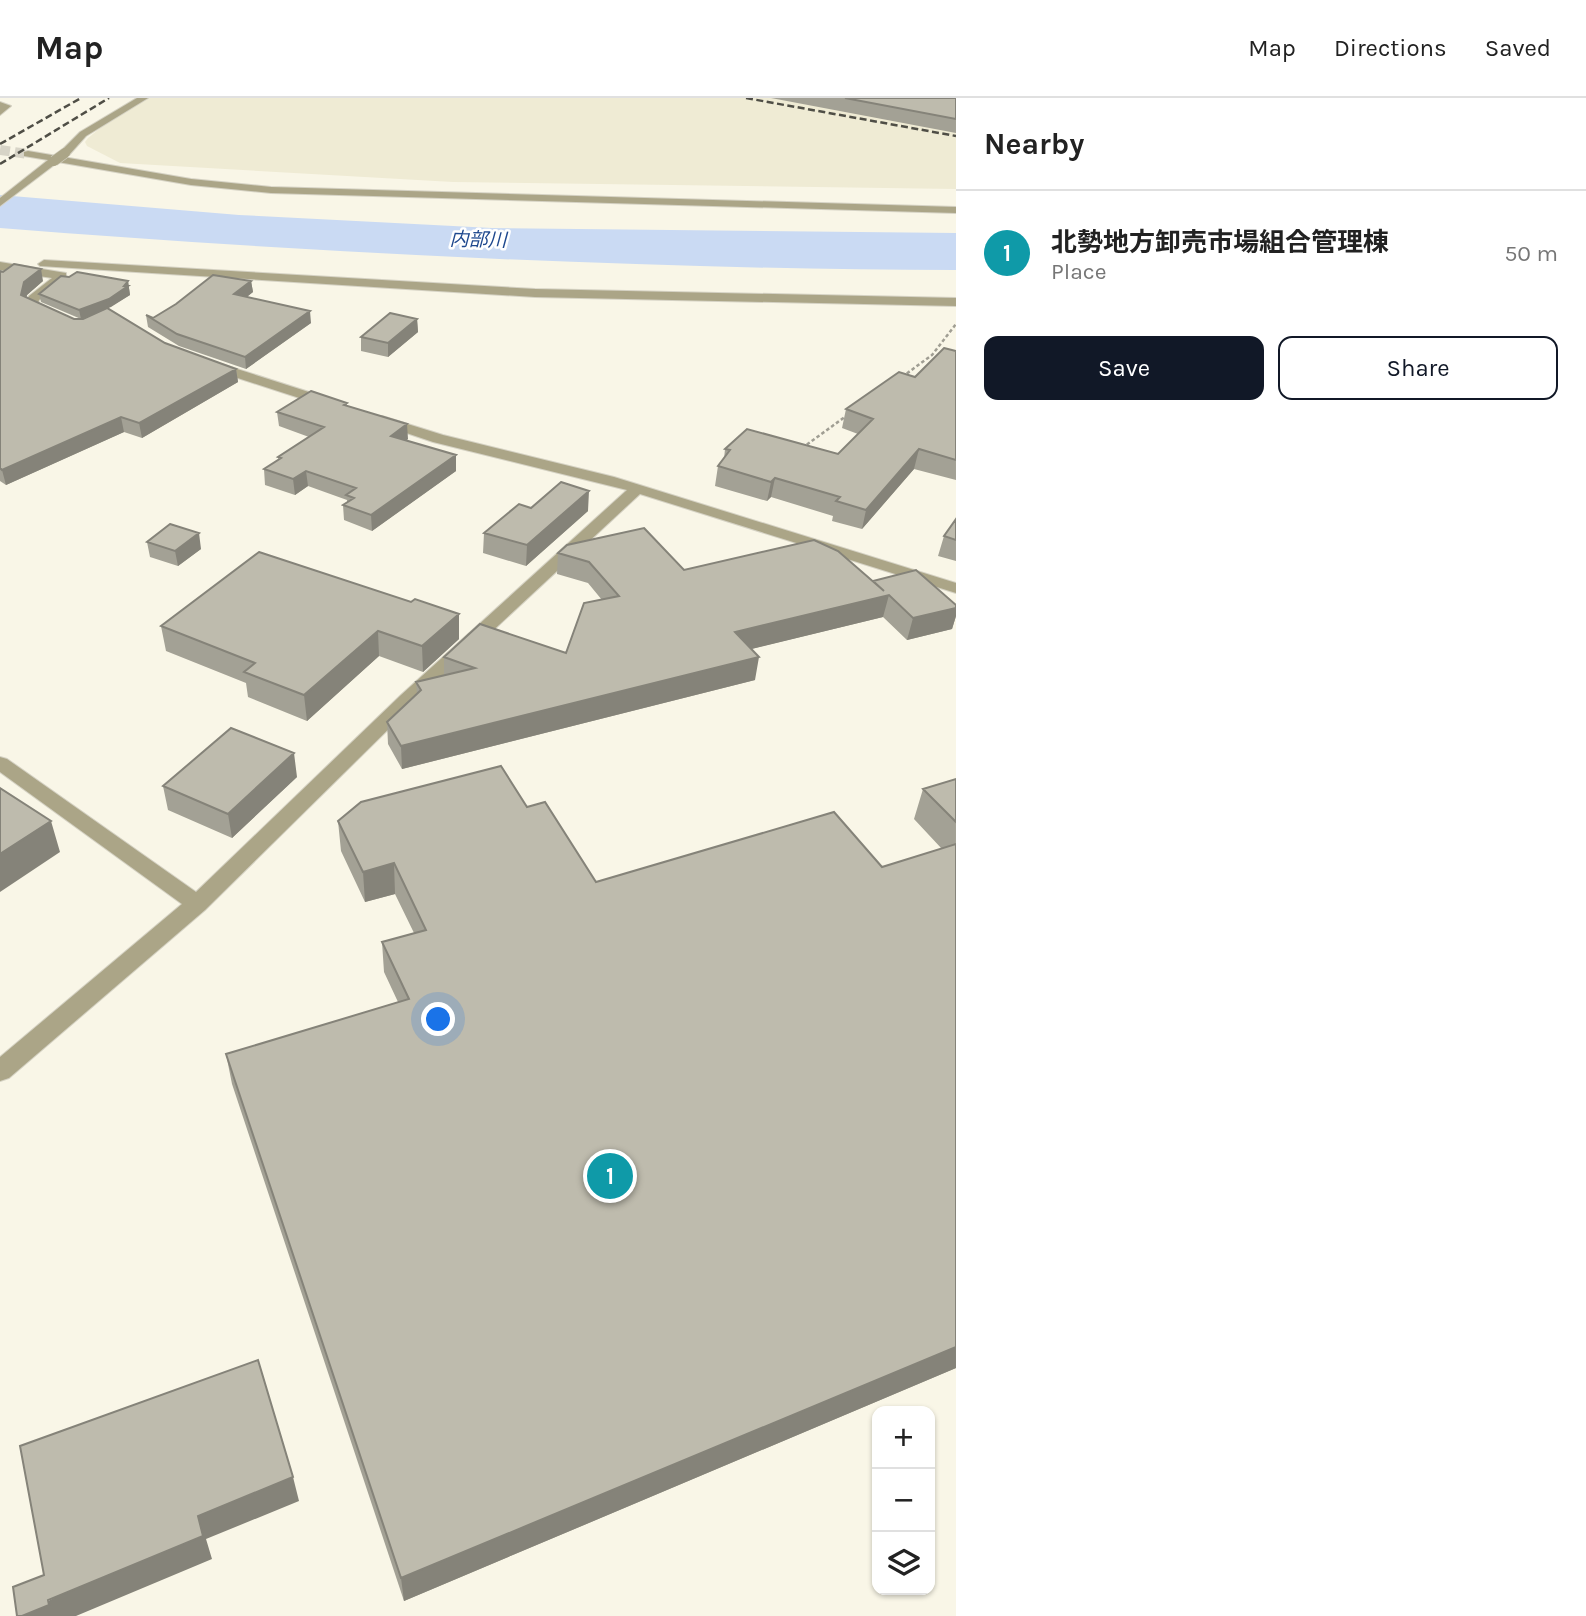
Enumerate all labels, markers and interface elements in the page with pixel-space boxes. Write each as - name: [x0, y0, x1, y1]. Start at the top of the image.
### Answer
- text: Map: [35, 29, 103, 67]
- text: Map: [1248, 34, 1296, 62]
- text: Directions: [1334, 34, 1447, 62]
- text: Saved: [1485, 34, 1551, 62]
- text: Nearby: [984, 126, 1084, 162]
- text: 北勢地方卸売市場組合管理棟: [1051, 227, 1389, 258]
- water label: 内部川: [449, 229, 509, 252]
- text: 1: [1003, 240, 1011, 267]
- text: 50 m: [1504, 240, 1558, 267]
- text: Place: [1051, 258, 1107, 285]
- button: Save: [984, 336, 1264, 400]
- button: Share: [1278, 336, 1558, 400]
- your location: [421, 1002, 455, 1036]
- pin: 1: [587, 1150, 633, 1202]
- map controls: [872, 1406, 935, 1595]
- button: +: [872, 1406, 935, 1469]
- button: −: [872, 1469, 935, 1532]
- button: layers: [872, 1532, 935, 1595]

